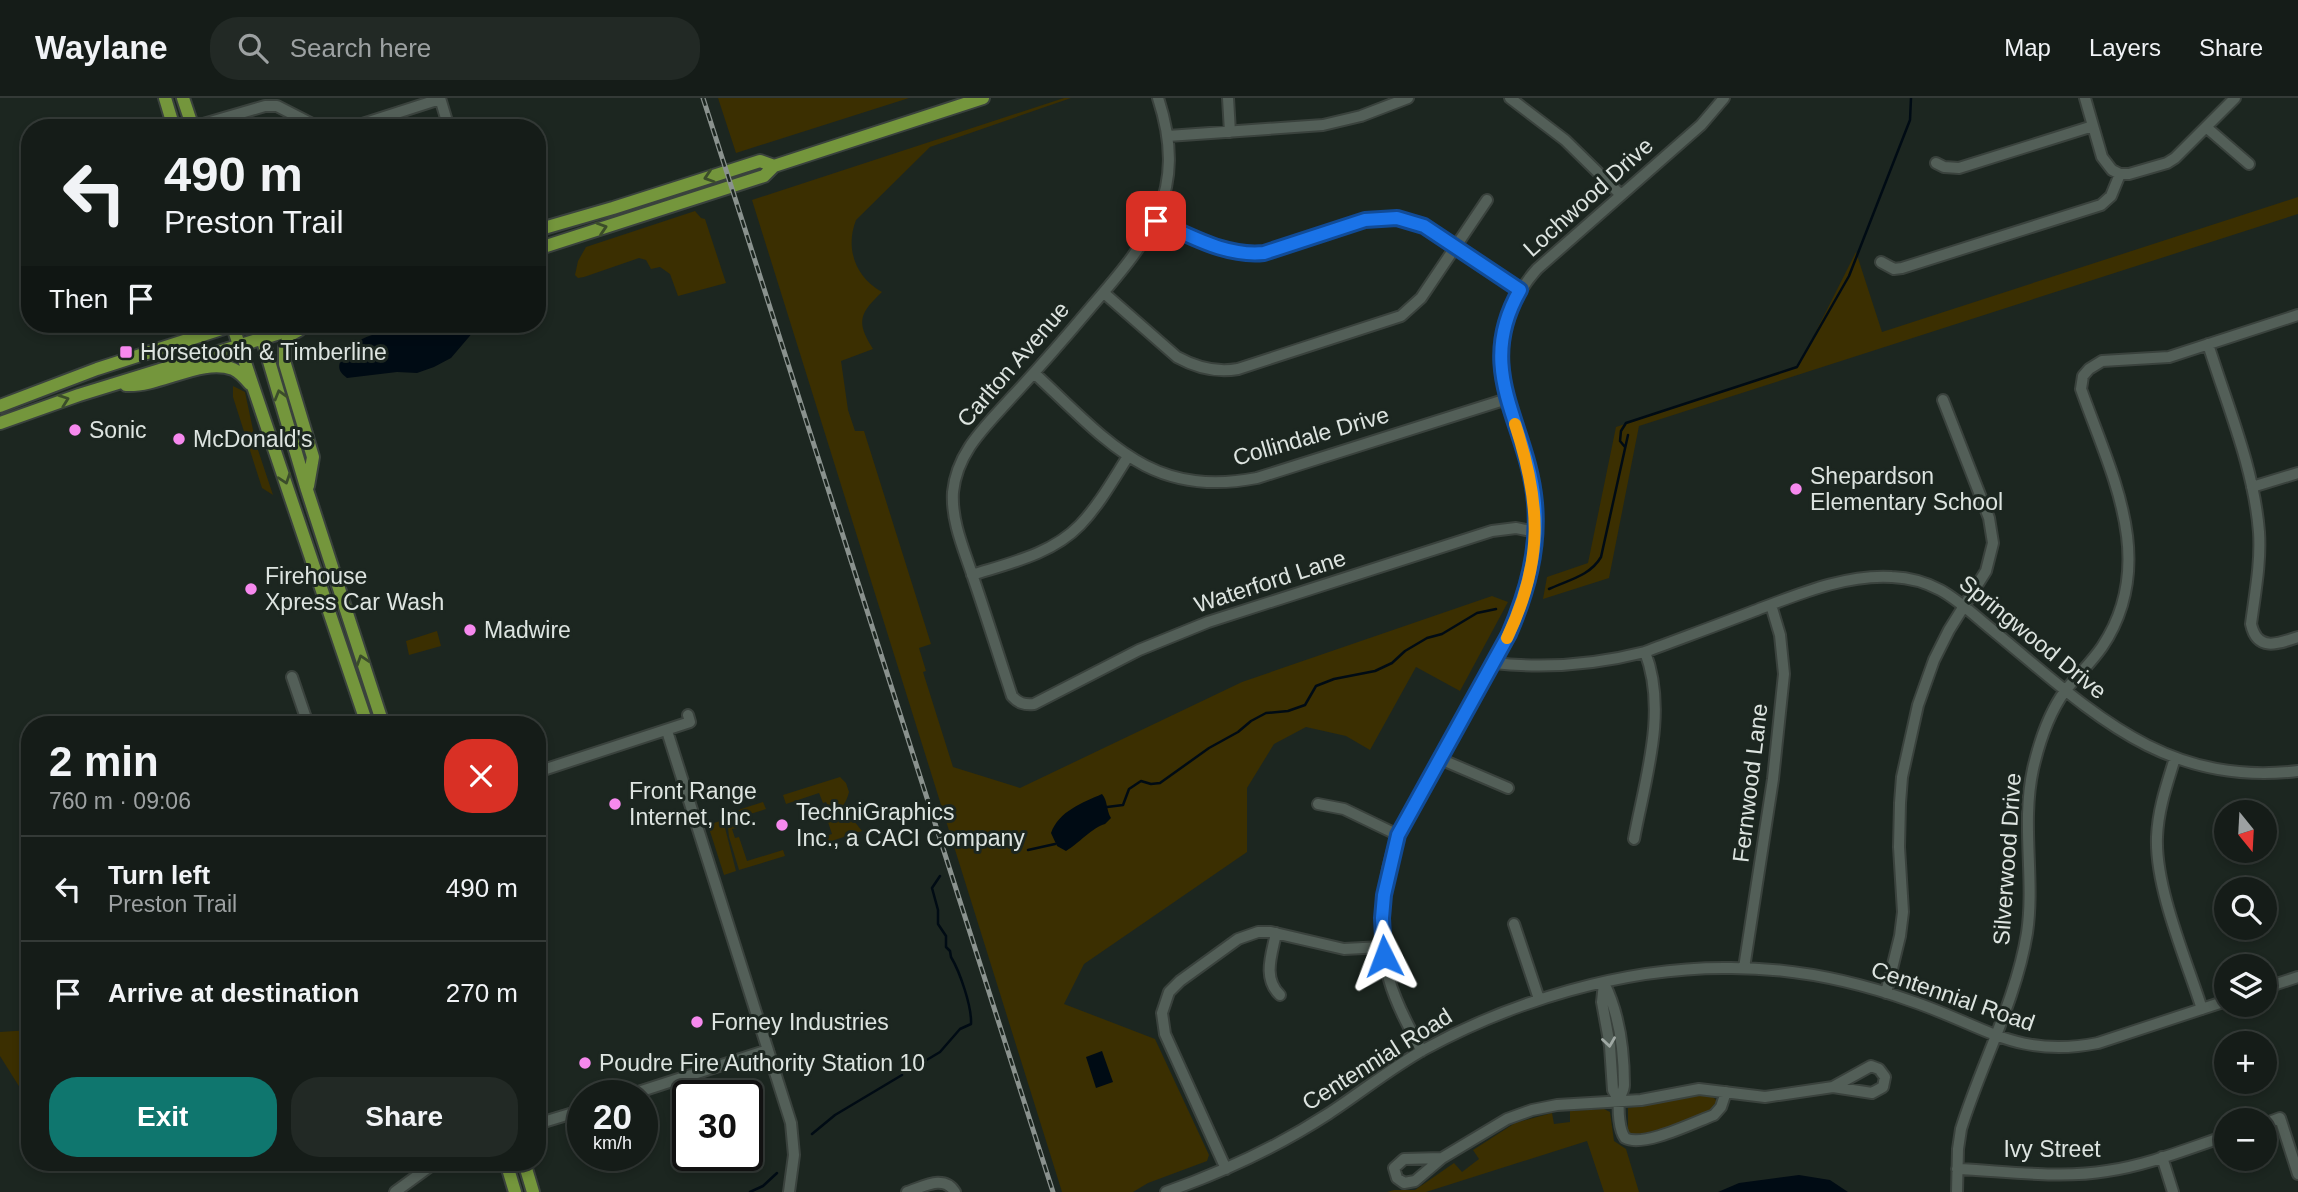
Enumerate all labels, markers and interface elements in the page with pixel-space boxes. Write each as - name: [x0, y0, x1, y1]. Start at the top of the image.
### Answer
- search box: [210, 17, 700, 80]
- text: Waylane: [35, 29, 168, 66]
- icon: search: [234, 29, 272, 67]
- text: Search here: [290, 33, 431, 63]
- text: Map: [2004, 34, 2051, 61]
- text: Layers: [2089, 34, 2161, 61]
- text: Share: [2199, 34, 2263, 61]
- street label: Lochwood Drive: [1518, 132, 1658, 262]
- icon: left: [49, 147, 140, 238]
- text: 490 m: [164, 147, 303, 201]
- one-way arrow: [703, 169, 716, 183]
- pin: [1126, 191, 1186, 251]
- icon: arrive: [1137, 202, 1175, 240]
- text: Preston Trail: [164, 204, 344, 240]
- one-way arrow: [596, 222, 608, 237]
- icon: arrive: [122, 280, 160, 318]
- text: Then: [49, 284, 108, 314]
- street label: Carlton Avenue: [952, 296, 1074, 432]
- place label: Horsetooth & Timberline: [140, 339, 387, 365]
- marker: Horsetooth & Timberline: [118, 344, 134, 360]
- one-way arrow: [274, 390, 288, 402]
- one-way arrow: [58, 394, 70, 408]
- street label: Collindale Drive: [1230, 401, 1392, 471]
- place label: Sonic: [89, 417, 147, 443]
- marker: Sonic: [67, 422, 83, 438]
- place label: McDonald's: [193, 426, 312, 452]
- marker: McDonald's: [171, 431, 187, 447]
- place label: Shepardson Elementary School: [1810, 463, 2003, 515]
- one-way arrow: [277, 472, 291, 485]
- marker: Shepardson Elementary School: [1788, 481, 1804, 497]
- street label: Waterford Lane: [1191, 544, 1349, 618]
- place label: Firehouse Xpress Car Wash: [265, 563, 444, 615]
- street label: Springwood Drive: [1954, 570, 2112, 704]
- marker: Firehouse Xpress Car Wash: [243, 581, 259, 597]
- place label: Madwire: [484, 617, 571, 643]
- marker: Madwire: [462, 622, 478, 638]
- one-way arrow: [355, 654, 370, 666]
- street label: Fernwood Lane: [1727, 702, 1773, 864]
- text: 2 min: [49, 738, 159, 785]
- button: close: [444, 739, 518, 813]
- street label: Silverwood Drive: [1988, 772, 2026, 946]
- place label: Front Range Internet, Inc.: [629, 778, 757, 830]
- text: 760 m · 09:06: [49, 788, 191, 814]
- marker: Front Range Internet, Inc.: [607, 796, 623, 812]
- place label: TechniGraphics Inc., a CACI Company: [796, 799, 1025, 851]
- north arrow: [2214, 800, 2277, 863]
- map controls: [2214, 800, 2277, 1171]
- marker: TechniGraphics Inc., a CACI Company: [774, 817, 790, 833]
- text: Turn left: [108, 860, 210, 890]
- icon: left: [49, 870, 87, 908]
- text: 490 m: [446, 873, 518, 903]
- button: search: [2214, 877, 2277, 940]
- text: Preston Trail: [108, 891, 237, 917]
- position arrow: [1347, 919, 1421, 993]
- button: layers: [2214, 954, 2277, 1017]
- street label: Centennial Road: [1868, 956, 2038, 1036]
- icon: arrive: [49, 975, 87, 1013]
- text: Arrive at destination: [108, 978, 359, 1008]
- text: 270 m: [446, 978, 518, 1008]
- street label: Centennial Road: [1297, 1003, 1457, 1115]
- place label: Forney Industries: [711, 1009, 889, 1035]
- marker: Forney Industries: [689, 1014, 705, 1030]
- button: +: [2214, 1031, 2277, 1094]
- one-way arrow: [1601, 1036, 1616, 1048]
- place label: Poudre Fire Authority Station 10: [599, 1050, 925, 1076]
- marker: Poudre Fire Authority Station 10: [577, 1055, 593, 1071]
- button: Exit: [49, 1077, 277, 1157]
- button: Share: [291, 1077, 518, 1157]
- speed limit sign: 30: [672, 1080, 763, 1171]
- text: 20: [593, 1097, 632, 1136]
- button: −: [2214, 1108, 2277, 1171]
- text: km/h: [593, 1133, 632, 1153]
- street label: Ivy Street: [2003, 1136, 2101, 1162]

